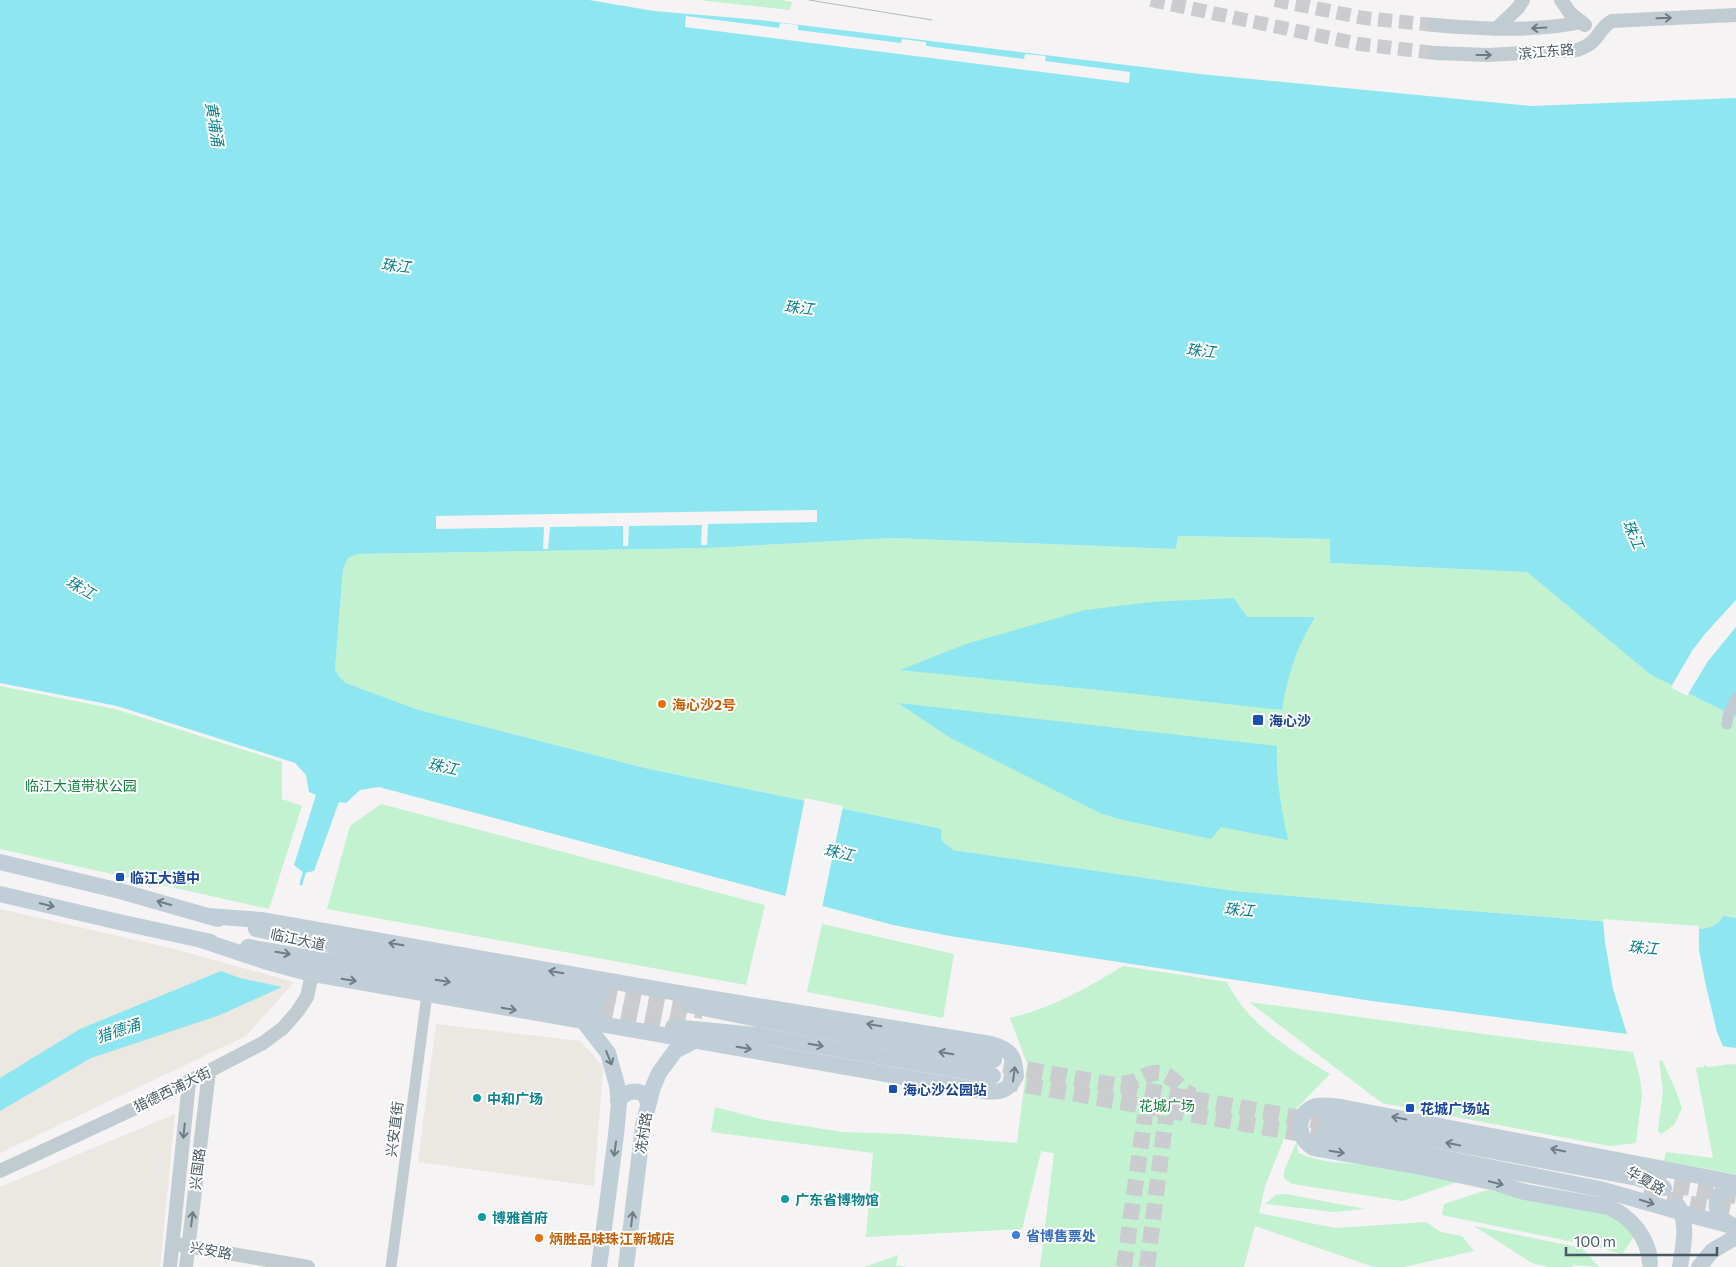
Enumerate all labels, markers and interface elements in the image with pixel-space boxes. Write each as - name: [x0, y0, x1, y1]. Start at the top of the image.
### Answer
- one-way arrow: [1656, 13, 1672, 23]
- one-way arrow: [1531, 24, 1547, 33]
- street label: 滨江东路: [1517, 40, 1575, 62]
- one-way arrow: [1475, 50, 1491, 60]
- water label: 黄埔涌: [203, 100, 228, 150]
- water label: 珠江: [380, 254, 414, 276]
- water label: 珠江: [783, 296, 817, 318]
- water label: 珠江: [1185, 339, 1219, 361]
- water label: 珠江: [1620, 517, 1649, 553]
- water label: 珠江: [64, 572, 100, 603]
- place label: 海心沙2号: [672, 696, 736, 713]
- marker: 海心沙2号: [656, 698, 668, 710]
- place label: 海心沙: [1269, 712, 1311, 729]
- marker: 海心沙: [1251, 713, 1265, 727]
- water label: 珠江: [426, 754, 461, 778]
- park label: 临江大道带状公园: [25, 777, 137, 794]
- water label: 珠江: [822, 840, 857, 864]
- place label: 临江大道中: [130, 869, 200, 886]
- marker: 临江大道中: [114, 871, 126, 883]
- one-way arrow: [156, 898, 172, 908]
- water label: 珠江: [1223, 899, 1257, 919]
- one-way arrow: [39, 901, 55, 910]
- street label: 临江大道: [269, 925, 327, 953]
- water label: 珠江: [1627, 937, 1661, 957]
- one-way arrow: [388, 939, 404, 948]
- one-way arrow: [275, 949, 291, 959]
- one-way arrow: [549, 966, 565, 976]
- one-way arrow: [340, 976, 356, 986]
- one-way arrow: [435, 977, 451, 987]
- one-way arrow: [500, 1004, 516, 1014]
- water label: 猎德涌: [94, 1014, 144, 1046]
- one-way arrow: [866, 1019, 882, 1029]
- one-way arrow: [807, 1041, 823, 1051]
- one-way arrow: [735, 1044, 751, 1054]
- one-way arrow: [939, 1047, 955, 1057]
- one-way arrow: [605, 1050, 614, 1065]
- street label: 猎德西浦大街: [131, 1063, 213, 1115]
- one-way arrow: [1009, 1066, 1019, 1082]
- place label: 海心沙公园站: [903, 1081, 987, 1098]
- marker: 海心沙公园站: [887, 1083, 899, 1095]
- place label: 中和广场: [487, 1090, 543, 1107]
- marker: 中和广场: [471, 1092, 483, 1104]
- park label: 花城广场: [1139, 1097, 1195, 1114]
- street label: 兴安直街: [382, 1100, 406, 1158]
- place label: 花城广场站: [1420, 1100, 1490, 1117]
- marker: 花城广场站: [1404, 1102, 1416, 1114]
- street label: 冼村路: [631, 1111, 655, 1155]
- one-way arrow: [1391, 1113, 1407, 1122]
- one-way arrow: [179, 1122, 189, 1138]
- one-way arrow: [1446, 1139, 1462, 1149]
- one-way arrow: [609, 1140, 619, 1156]
- one-way arrow: [1551, 1144, 1567, 1154]
- street label: 兴国路: [186, 1147, 208, 1191]
- one-way arrow: [1328, 1147, 1344, 1157]
- street label: 华夏路: [1624, 1162, 1668, 1198]
- one-way arrow: [1488, 1179, 1504, 1188]
- place label: 广东省博物馆: [795, 1191, 879, 1208]
- marker: 广东省博物馆: [779, 1193, 791, 1205]
- one-way arrow: [1639, 1197, 1655, 1207]
- place label: 博雅首府: [492, 1209, 548, 1226]
- one-way arrow: [187, 1211, 197, 1227]
- marker: 博雅首府: [476, 1211, 488, 1223]
- one-way arrow: [627, 1211, 637, 1227]
- scale bar: [1566, 1224, 1717, 1256]
- place label: 省博售票处: [1026, 1227, 1096, 1244]
- marker: 省博售票处: [1010, 1229, 1022, 1241]
- place label: 炳胜品味珠江新城店: [549, 1230, 675, 1247]
- marker: 炳胜品味珠江新城店: [533, 1232, 545, 1244]
- text: 100 m: [1574, 1232, 1616, 1250]
- street label: 兴安路: [189, 1238, 233, 1262]

